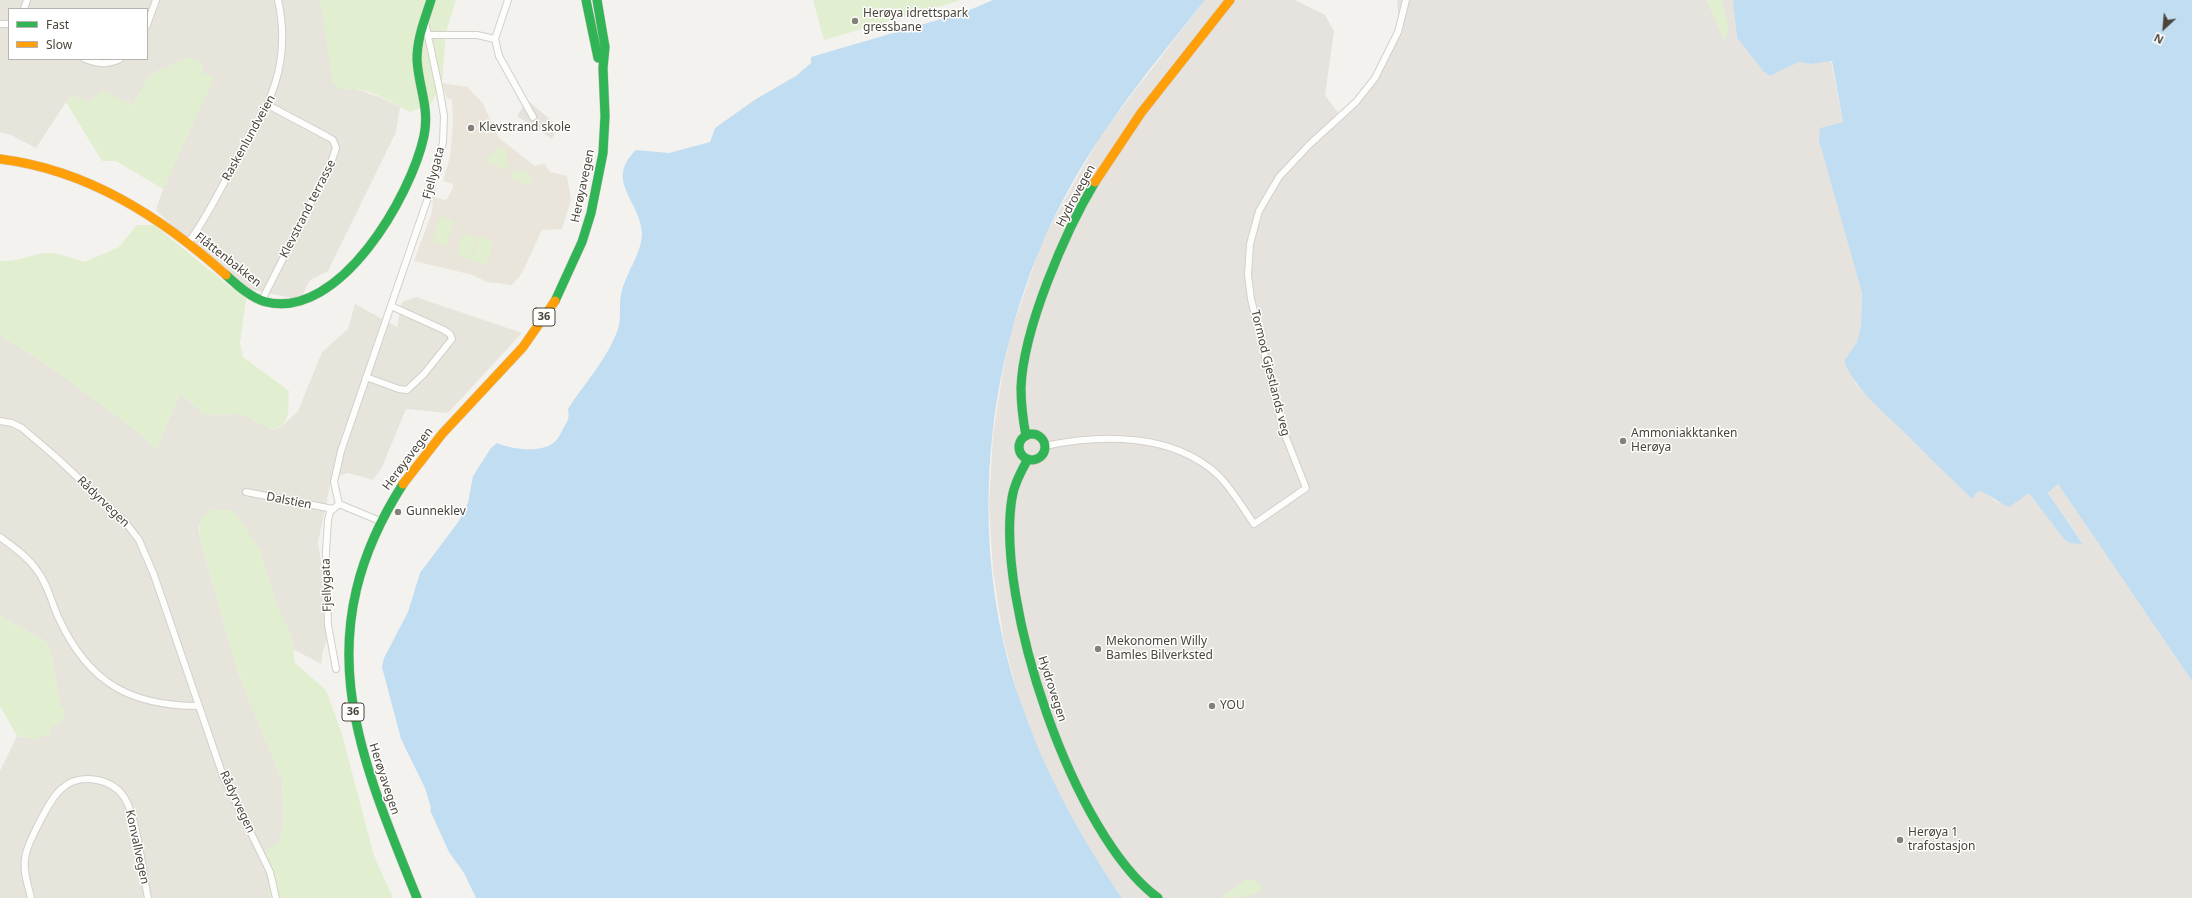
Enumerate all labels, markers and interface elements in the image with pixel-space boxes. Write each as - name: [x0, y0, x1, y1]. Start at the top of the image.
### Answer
- place label: Herøya idrettspark gressbane: [863, 7, 968, 35]
- legend: [8, 8, 148, 60]
- north arrow: [2144, 8, 2184, 48]
- text: Fast: [46, 16, 69, 33]
- marker: Herøya idrettspark gressbane: [850, 16, 860, 26]
- text: N: [2151, 31, 2166, 48]
- text: Slow: [46, 36, 72, 53]
- street label: Raskenlundveien: [219, 93, 279, 183]
- place label: Klevstrand skole: [479, 121, 571, 135]
- marker: Klevstrand skole: [466, 123, 476, 133]
- street label: Fjellygata: [420, 145, 448, 201]
- street label: Herøyavegen: [568, 148, 598, 224]
- street label: Klevstrand terrasse: [277, 157, 339, 261]
- street label: Hydrovegen: [1054, 162, 1098, 230]
- street label: Flåttenbakken: [192, 230, 264, 290]
- road number: 36: [533, 308, 555, 326]
- street label: Tormod Gjestlands veg: [1247, 308, 1293, 438]
- street label: Herøyavegen: [380, 425, 436, 493]
- place label: Ammoniakktanken Herøya: [1631, 427, 1737, 455]
- marker: Ammoniakktanken Herøya: [1618, 436, 1628, 446]
- street label: Rådyrvegen: [74, 474, 132, 530]
- street label: Dalstien: [265, 490, 313, 512]
- place label: Gunneklev: [406, 505, 466, 519]
- marker: Gunneklev: [393, 507, 403, 517]
- street label: Fjellygata: [319, 558, 335, 612]
- place label: Mekonomen Willy Bamles Bilverksted: [1106, 635, 1213, 663]
- marker: Mekonomen Willy Bamles Bilverksted: [1093, 644, 1103, 654]
- street label: Hydrovegen: [1035, 654, 1069, 724]
- place label: YOU: [1220, 699, 1245, 713]
- marker: YOU: [1207, 701, 1217, 711]
- road number: 36: [342, 703, 364, 721]
- street label: Herøyavegen: [366, 741, 402, 817]
- street label: Rådyrvegen: [216, 769, 258, 835]
- street label: Konvallvegen: [122, 809, 152, 885]
- place label: Herøya 1 trafostasjon: [1908, 826, 1975, 854]
- marker: Herøya 1 trafostasjon: [1895, 835, 1905, 845]

